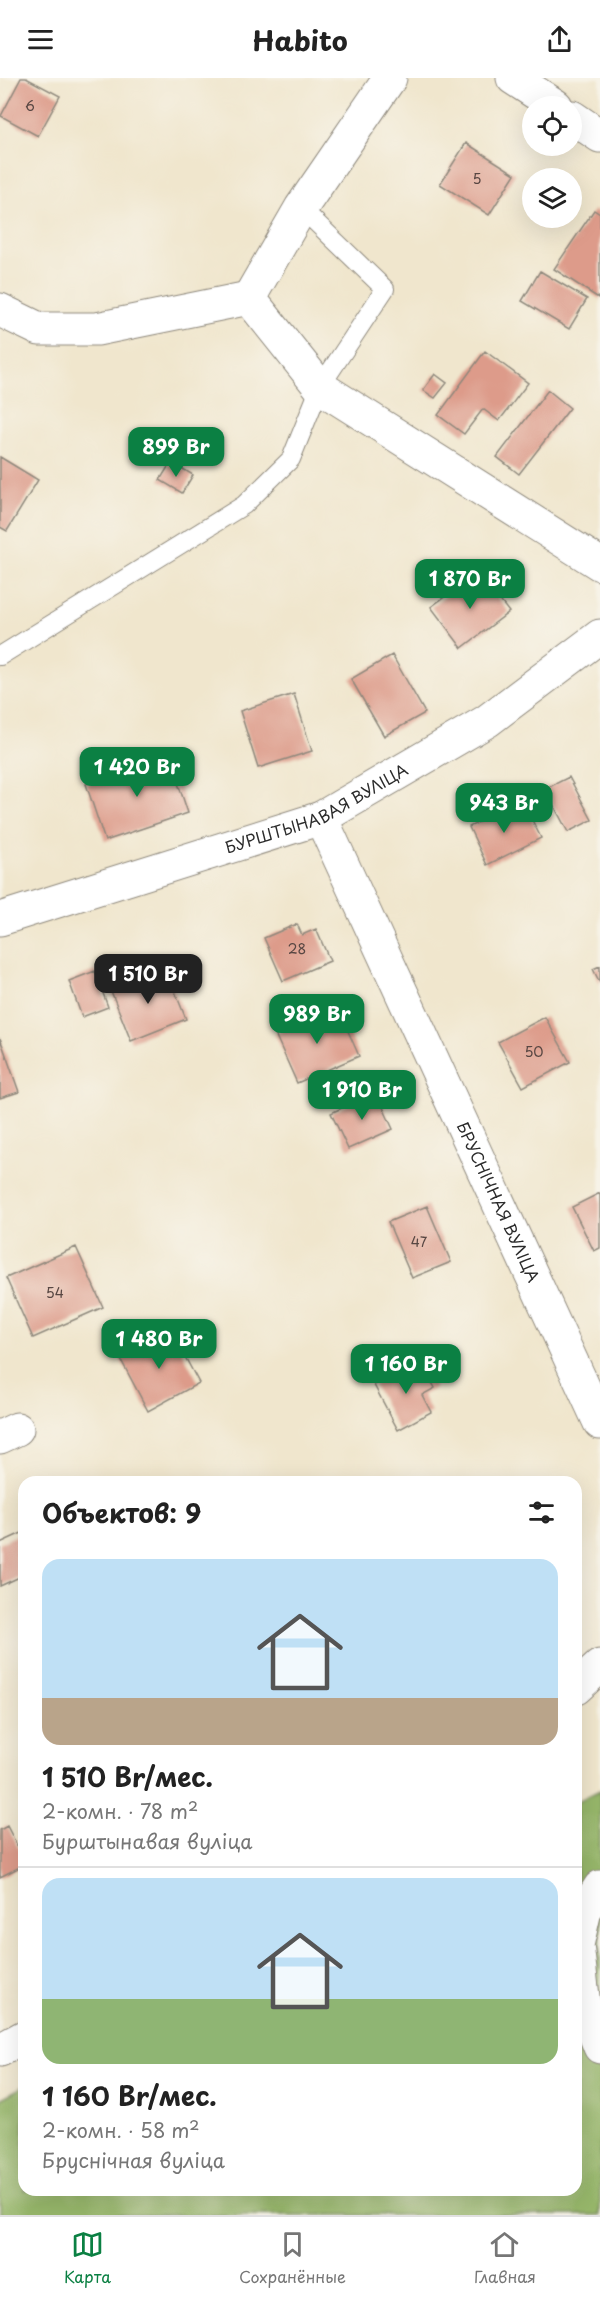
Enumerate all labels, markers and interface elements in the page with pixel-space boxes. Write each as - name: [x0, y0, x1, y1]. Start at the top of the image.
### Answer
- text: Habito: [252, 19, 348, 60]
- icon: menu: [24, 23, 57, 56]
- icon: share: [543, 23, 576, 56]
- house number: 6: [25, 95, 35, 116]
- map controls: [522, 96, 582, 228]
- button: locate: [522, 96, 582, 156]
- house number: 5: [472, 168, 482, 189]
- button: layers: [522, 168, 582, 228]
- pin: 899 Br: [127, 427, 225, 478]
- text: 899 Br: [142, 431, 210, 461]
- pin: 1 870 Br: [408, 559, 532, 610]
- text: 1 870 Br: [429, 563, 511, 593]
- pin: 1 420 Br: [75, 747, 199, 798]
- text: 1 420 Br: [94, 751, 180, 781]
- street label: БУРШТЫНАВАЯ ВУЛІЦА: [222, 757, 412, 858]
- pin: 943 Br: [455, 783, 553, 834]
- text: 943 Br: [470, 787, 538, 817]
- house number: 28: [288, 938, 306, 959]
- pin: 1 510 Br: [86, 954, 210, 1005]
- text: 1 510 Br: [108, 958, 188, 988]
- pin: 989 Br: [268, 994, 366, 1045]
- text: 989 Br: [283, 998, 351, 1028]
- house number: 50: [524, 1041, 544, 1062]
- pin: 1 910 Br: [300, 1070, 424, 1121]
- text: 1 910 Br: [322, 1074, 402, 1104]
- street label: БРУСНІЧНАЯ ВУЛІЦА: [452, 1118, 546, 1286]
- house number: 47: [411, 1231, 428, 1252]
- house number: 54: [46, 1282, 64, 1303]
- pin: 1 480 Br: [97, 1319, 221, 1370]
- text: 1 480 Br: [115, 1323, 203, 1353]
- pin: 1 160 Br: [344, 1344, 468, 1395]
- text: 1 160 Br: [365, 1348, 447, 1378]
- text: Объектов: 9: [42, 1493, 201, 1532]
- icon: filters: [525, 1496, 558, 1529]
- icon: home: [246, 1598, 354, 1706]
- text: 1 510 Br/мес.: [42, 1757, 213, 1796]
- text: 2-комн. · 78 m²: [42, 1796, 198, 1826]
- text: Бурштынавая вуліца: [42, 1826, 253, 1856]
- icon: home: [246, 1917, 354, 2025]
- text: 1 160 Br/мес.: [42, 2076, 217, 2115]
- text: 2-комн. · 58 m²: [42, 2115, 200, 2145]
- text: Бруснічная вуліца: [42, 2145, 225, 2175]
- tab: Карта: [64, 2228, 111, 2288]
- tab: Сохранённые: [239, 2228, 346, 2288]
- tab: Главная: [474, 2228, 536, 2288]

